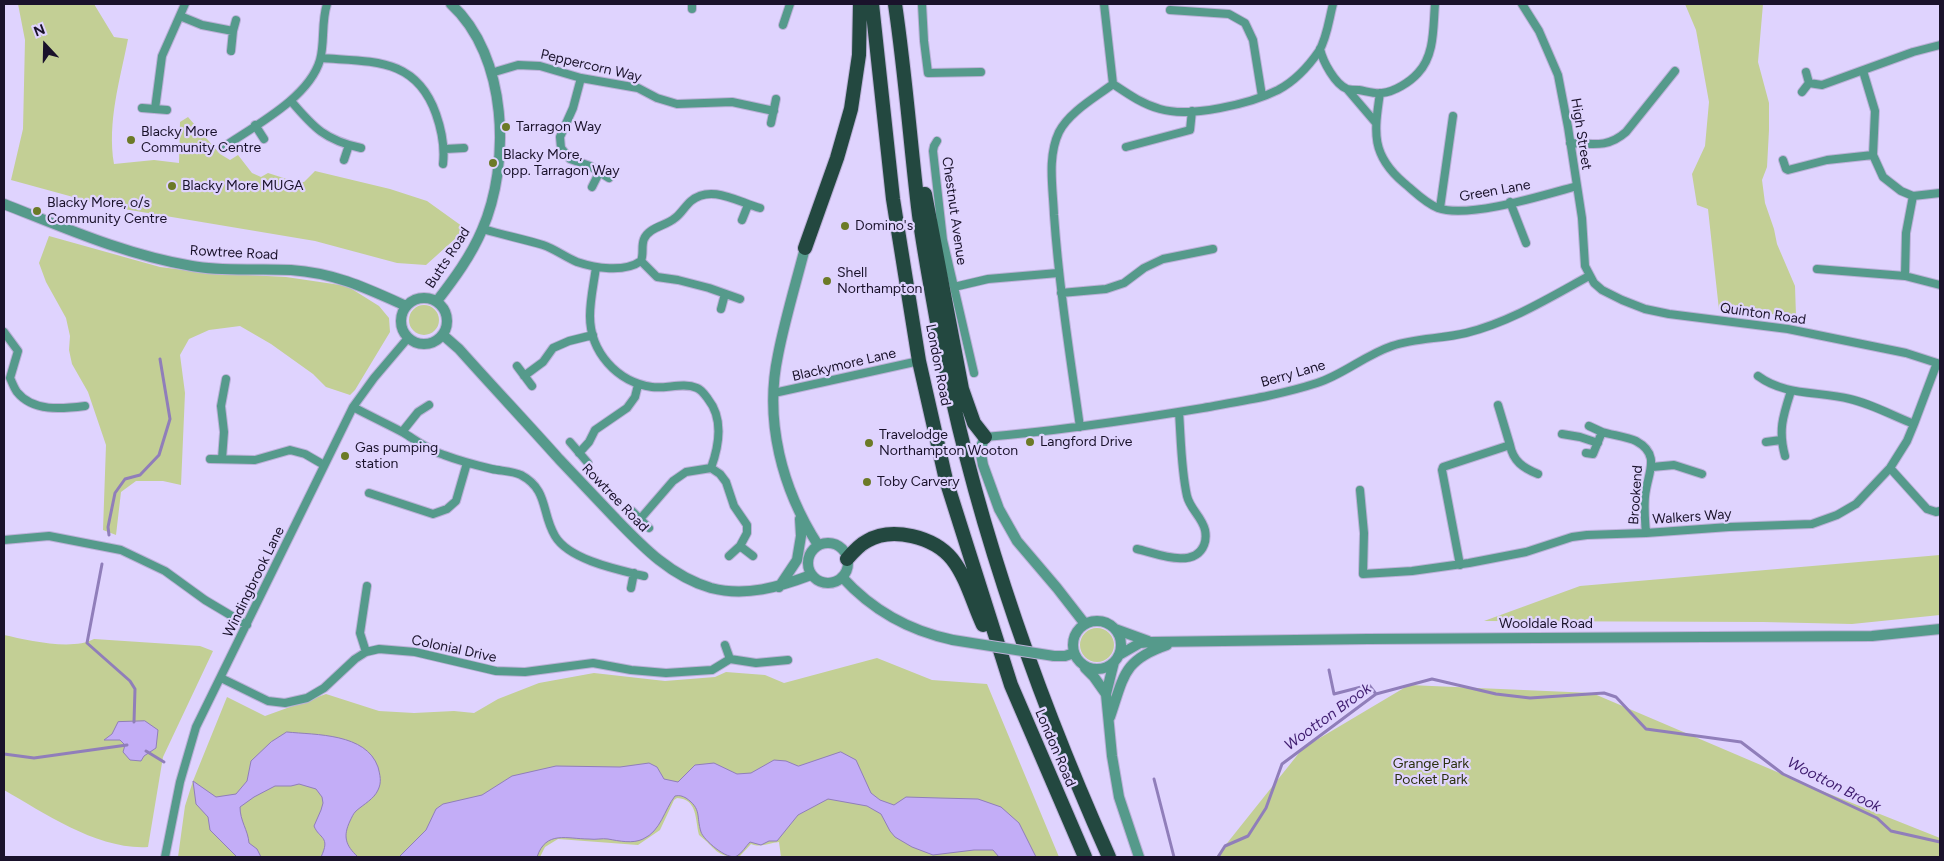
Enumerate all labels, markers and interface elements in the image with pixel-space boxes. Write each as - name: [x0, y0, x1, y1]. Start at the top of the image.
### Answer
- north arrow: [20, 20, 70, 70]
- text: N: [31, 21, 48, 40]
- street label: Peppercorn Way: [539, 46, 643, 86]
- street label: High Street: [1567, 97, 1595, 171]
- place label: Tarragon Way: [516, 119, 601, 135]
- marker: Tarragon Way: [500, 121, 512, 133]
- place label: Blacky More Community Centre: [141, 124, 261, 156]
- marker: Blacky More Community Centre: [125, 134, 137, 146]
- place label: Blacky More, opp. Tarragon Way: [503, 147, 620, 180]
- street label: Chestnut Avenue: [938, 156, 970, 266]
- marker: Blacky More, opp. Tarragon Way: [487, 157, 499, 169]
- street label: Green Lane: [1458, 176, 1532, 206]
- place label: Blacky More MUGA: [182, 178, 304, 194]
- marker: Blacky More MUGA: [166, 180, 178, 192]
- place label: Blacky More, o/s Community Centre: [47, 195, 167, 228]
- marker: Blacky More, o/s Community Centre: [31, 205, 43, 217]
- place label: Domino's: [855, 218, 913, 234]
- marker: Domino's: [839, 220, 851, 232]
- street label: Butts Road: [422, 224, 474, 292]
- street label: Rowtree Road: [189, 242, 279, 264]
- place label: Shell Northampton: [837, 265, 922, 298]
- marker: Shell Northampton: [821, 275, 833, 287]
- street label: Quinton Road: [1719, 300, 1807, 328]
- street label: London Road: [922, 323, 954, 407]
- street label: Blackymore Lane: [790, 345, 898, 385]
- street label: Berry Lane: [1259, 357, 1327, 391]
- place label: Travelodge Northampton Wooton: [879, 427, 1018, 460]
- place label: Langford Drive: [1040, 434, 1132, 450]
- marker: Langford Drive: [1024, 436, 1036, 448]
- marker: Travelodge Northampton Wooton: [863, 437, 875, 449]
- place label: Gas pumping station: [355, 440, 438, 472]
- marker: Gas pumping station: [339, 450, 351, 462]
- street label: Rowtree Road: [578, 460, 652, 536]
- street label: Brookend: [1626, 465, 1646, 525]
- place label: Toby Carvery: [877, 474, 960, 490]
- marker: Toby Carvery: [861, 476, 873, 488]
- street label: Walkers Way: [1652, 506, 1732, 528]
- street label: Windingbrook Lane: [220, 524, 288, 640]
- street label: Wooldale Road: [1499, 616, 1593, 632]
- street label: Colonial Drive: [410, 632, 498, 666]
- water label: Wootton Brook: [1281, 680, 1375, 754]
- street label: London Road: [1031, 707, 1079, 789]
- water label: Wootton Brook: [1784, 754, 1884, 816]
- park label: Grange Park Pocket Park: [1393, 756, 1469, 789]

